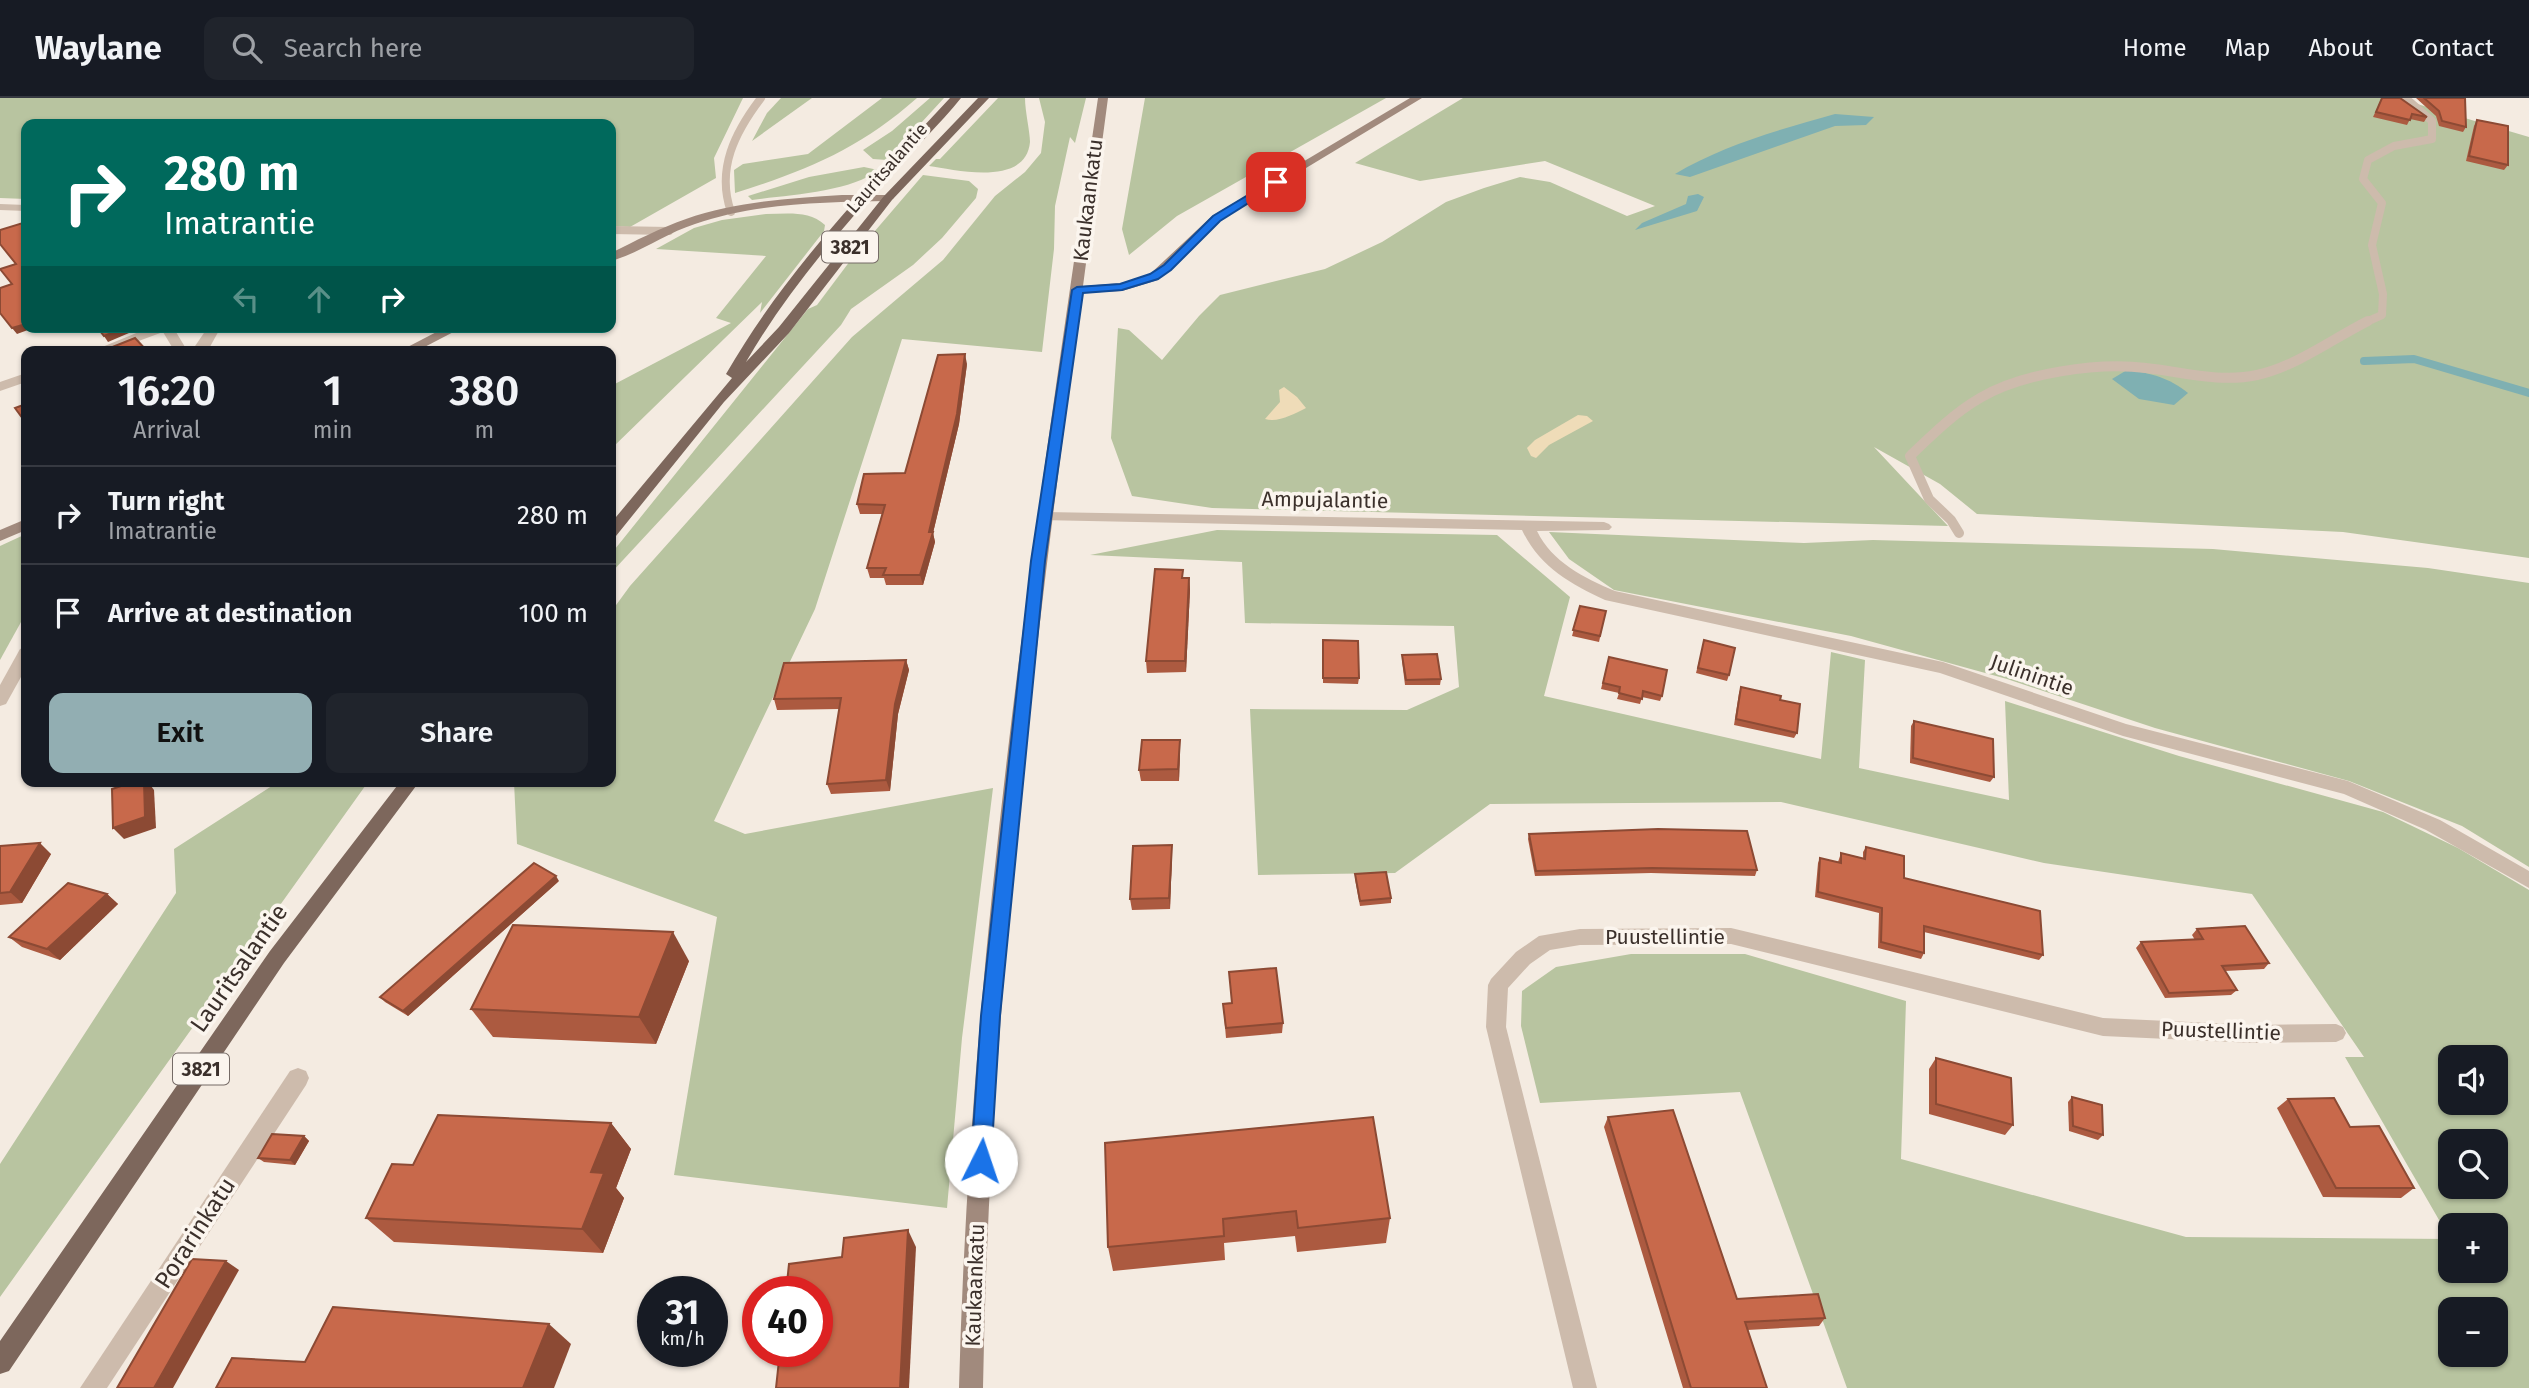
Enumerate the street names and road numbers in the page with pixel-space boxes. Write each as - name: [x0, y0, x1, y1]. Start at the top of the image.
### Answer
- street label: Lauritsalantie: [842, 118, 932, 218]
- street label: Kaukaankatu: [1068, 137, 1108, 263]
- road number: 3821: [822, 232, 878, 262]
- street label: Ampujalantie: [1262, 486, 1388, 514]
- street label: Julinintie: [1987, 649, 2077, 701]
- street label: Lauritsalantie: [185, 899, 293, 1037]
- street label: Puustellintie: [1605, 924, 1725, 950]
- street label: Puustellintie: [2161, 1016, 2281, 1046]
- road number: 3821: [173, 1054, 229, 1085]
- street label: Porarinkatu: [149, 1172, 241, 1294]
- street label: Kaukaankatu: [960, 1223, 990, 1347]

